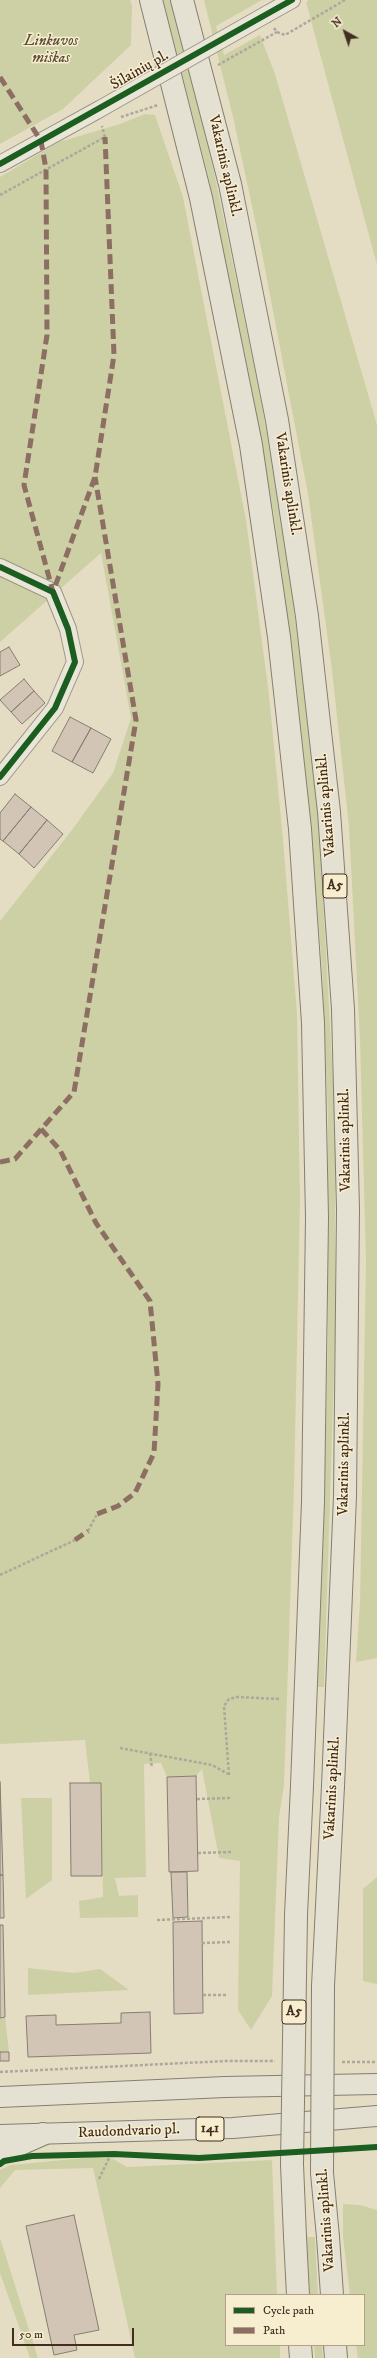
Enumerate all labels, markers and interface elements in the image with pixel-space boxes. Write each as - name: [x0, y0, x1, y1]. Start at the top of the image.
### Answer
- north arrow: [325, 12, 365, 52]
- text: N: [329, 15, 345, 31]
- park label: Linkuvos miškas: [24, 33, 78, 68]
- street label: Šilainių pl.: [108, 47, 172, 95]
- street label: Vakarinis aplinkl.: [204, 113, 244, 219]
- street label: Vakarinis aplinkl.: [270, 431, 304, 537]
- street label: Vakarinis aplinkl.: [314, 753, 340, 857]
- road number: A5: [323, 874, 347, 898]
- street label: Vakarinis aplinkl.: [336, 1088, 356, 1192]
- street label: Vakarinis aplinkl.: [335, 1412, 355, 1516]
- street label: Vakarinis aplinkl.: [321, 1736, 345, 1840]
- road number: A5: [282, 2000, 306, 2024]
- road number: 141: [196, 2117, 224, 2141]
- street label: Raudondvario pl.: [78, 2121, 180, 2143]
- street label: Vakarinis aplinkl.: [314, 2168, 340, 2272]
- legend: [225, 2294, 365, 2346]
- text: Cycle path: [263, 2303, 314, 2318]
- scale bar: [14, 2320, 136, 2346]
- text: Path: [263, 2323, 285, 2338]
- text: 50 m: [19, 2327, 43, 2342]

